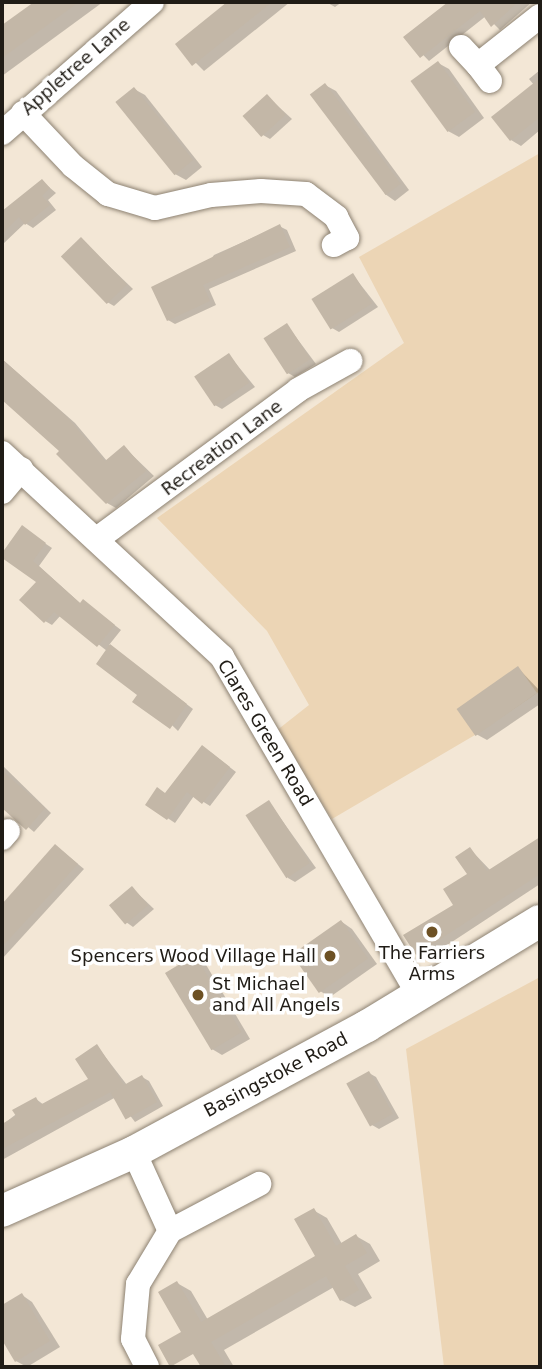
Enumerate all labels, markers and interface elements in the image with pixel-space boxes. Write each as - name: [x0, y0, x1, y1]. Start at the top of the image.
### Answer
- street label: Appletree Lane: [17, 14, 135, 120]
- street label: Recreation Lane: [157, 396, 287, 500]
- street label: Clares Green Road: [213, 656, 317, 810]
- marker: The Farriers Arms: [424, 924, 440, 940]
- place label: The Farriers Arms: [379, 943, 485, 986]
- place label: Spencers Wood Village Hall: [71, 945, 316, 967]
- marker: Spencers Wood Village Hall: [322, 948, 338, 964]
- place label: St Michael and All Angels: [212, 974, 340, 1016]
- marker: St Michael and All Angels: [190, 987, 206, 1003]
- street label: Basingstoke Road: [200, 1028, 352, 1122]

